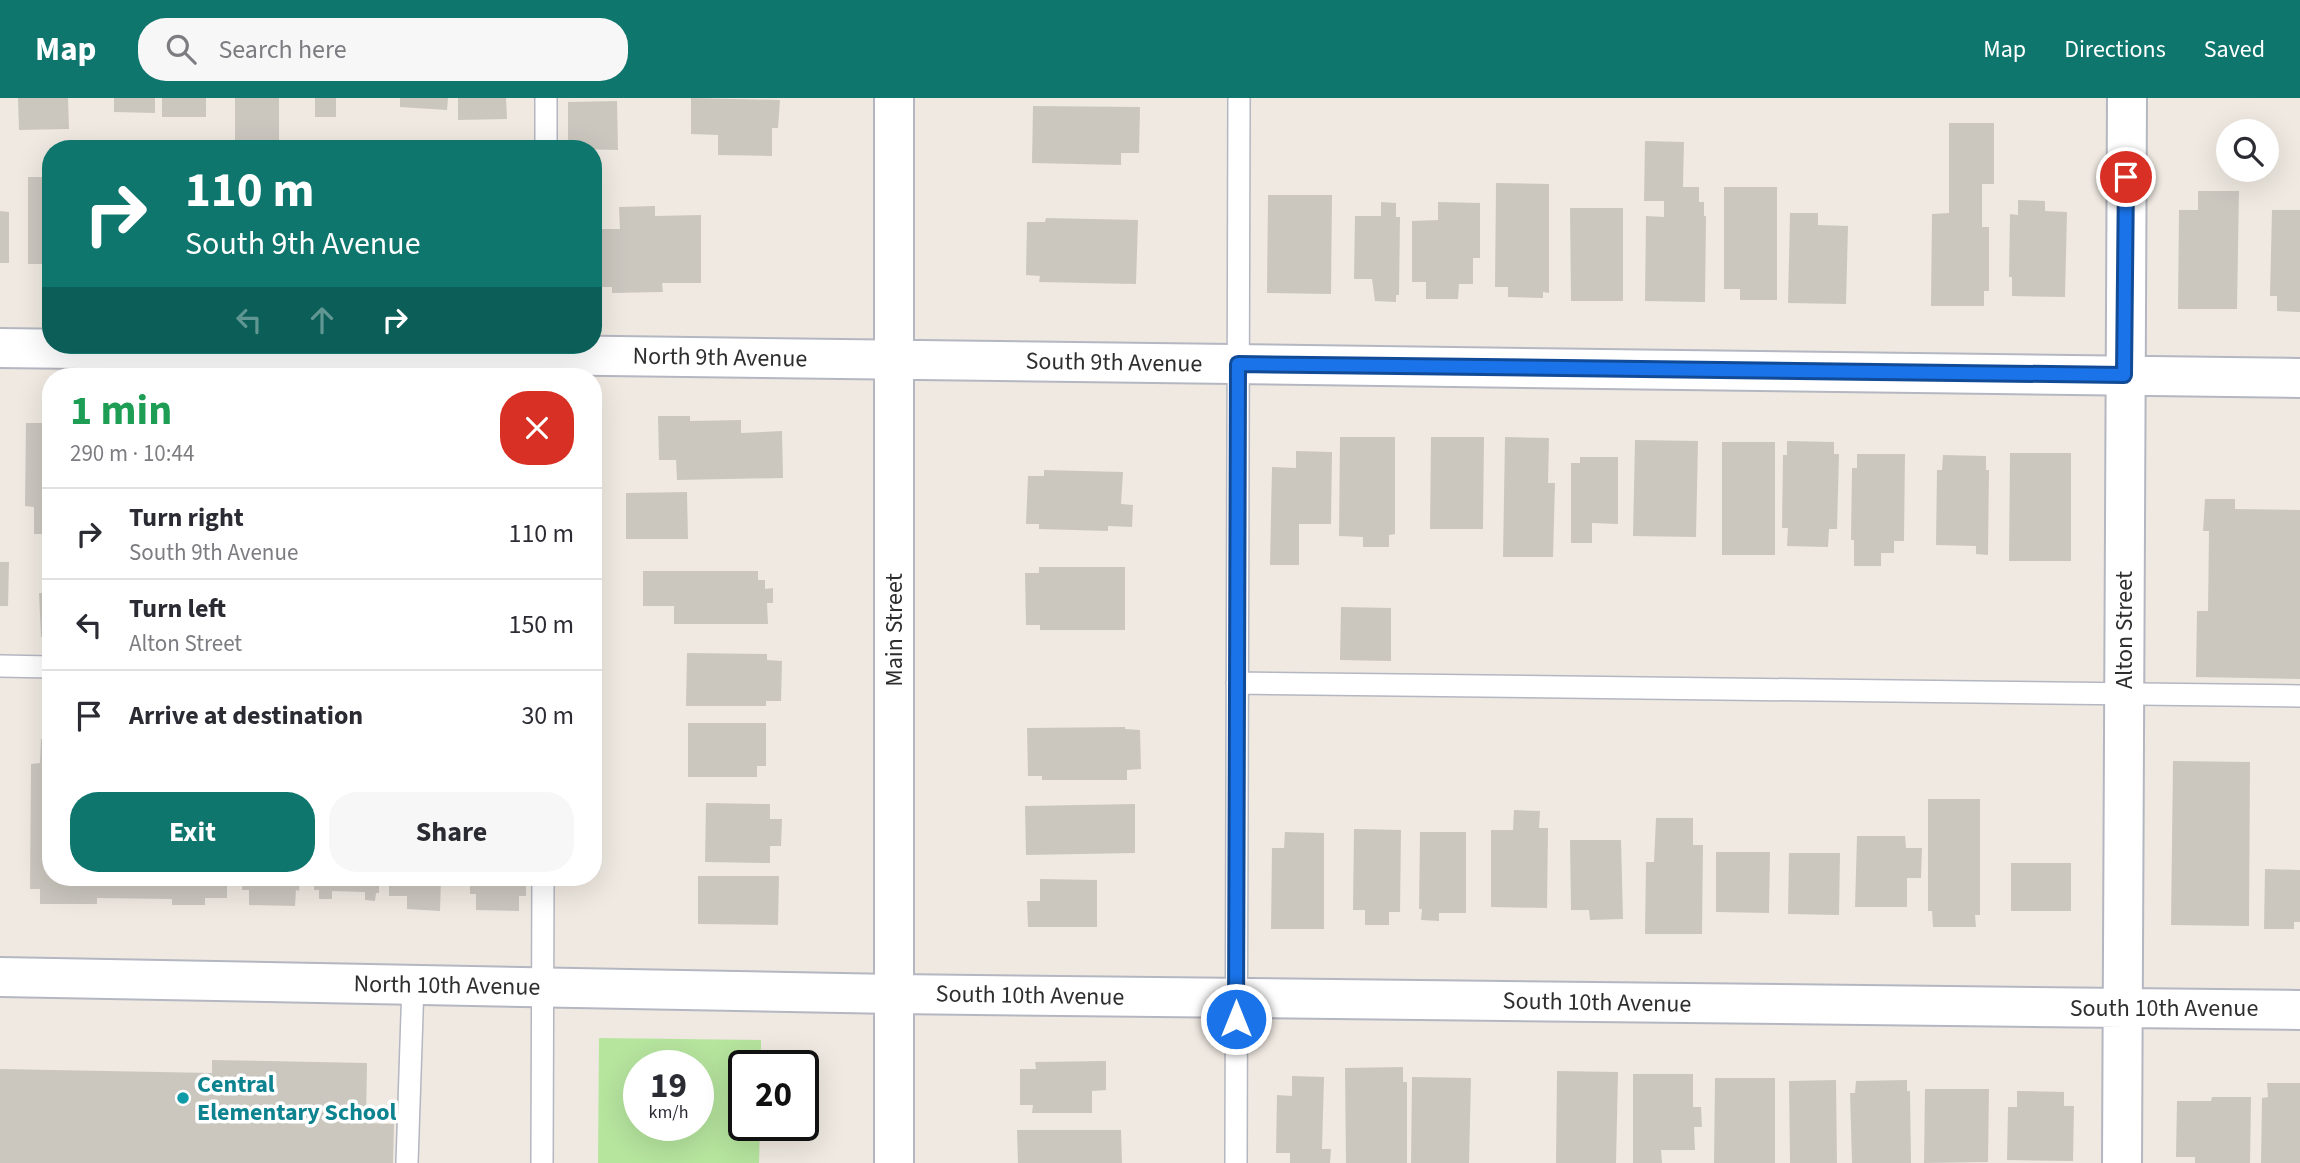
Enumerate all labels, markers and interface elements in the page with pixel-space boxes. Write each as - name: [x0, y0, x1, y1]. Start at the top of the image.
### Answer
- search box: [138, 18, 628, 81]
- text: Map: [35, 26, 96, 73]
- icon: search: [162, 30, 200, 68]
- text: Search here: [218, 31, 347, 68]
- text: Map: [1983, 32, 2026, 67]
- text: Directions: [2064, 32, 2166, 67]
- text: Saved: [2204, 32, 2265, 67]
- map controls: [2216, 119, 2279, 182]
- button: search: [2216, 119, 2279, 182]
- pin: [2096, 147, 2156, 207]
- text: 110 m: [185, 156, 314, 226]
- icon: arrive: [2107, 158, 2145, 196]
- icon: right: [70, 168, 161, 259]
- text: South 9th Avenue: [185, 221, 421, 267]
- icon: left: [230, 301, 268, 339]
- icon: ahead: [303, 301, 341, 339]
- icon: right: [376, 301, 414, 339]
- street label: North 9th Avenue: [632, 338, 808, 377]
- street label: South 9th Avenue: [1025, 343, 1203, 382]
- text: 1 min: [70, 381, 172, 441]
- button: close: [500, 391, 574, 465]
- text: 290 m · 10:44: [70, 437, 194, 470]
- text: Turn right: [129, 499, 244, 536]
- icon: right: [70, 515, 108, 553]
- text: 110 m: [508, 515, 574, 552]
- text: South 9th Avenue: [129, 536, 298, 569]
- street label: Alton Street: [2107, 571, 2142, 689]
- street label: Main Street: [877, 573, 912, 687]
- text: Turn left: [129, 590, 226, 627]
- icon: left: [70, 606, 108, 644]
- text: 150 m: [508, 606, 574, 643]
- text: Alton Street: [129, 627, 242, 660]
- icon: arrive: [70, 697, 108, 735]
- text: Arrive at destination: [129, 697, 363, 734]
- text: 30 m: [521, 697, 574, 734]
- button: Exit: [70, 792, 315, 872]
- button: Share: [329, 792, 574, 872]
- street label: North 10th Avenue: [353, 966, 541, 1005]
- street label: South 10th Avenue: [935, 976, 1125, 1015]
- position arrow: [1199, 982, 1273, 1056]
- street label: South 10th Avenue: [1502, 983, 1692, 1022]
- street label: South 10th Avenue: [2070, 991, 2258, 1026]
- speed limit sign: 20: [728, 1050, 819, 1141]
- text: 19: [650, 1061, 687, 1111]
- place label: Central Elementary School: [197, 1067, 396, 1130]
- marker: Central Elementary School: [175, 1090, 191, 1106]
- text: km/h: [649, 1100, 688, 1125]

